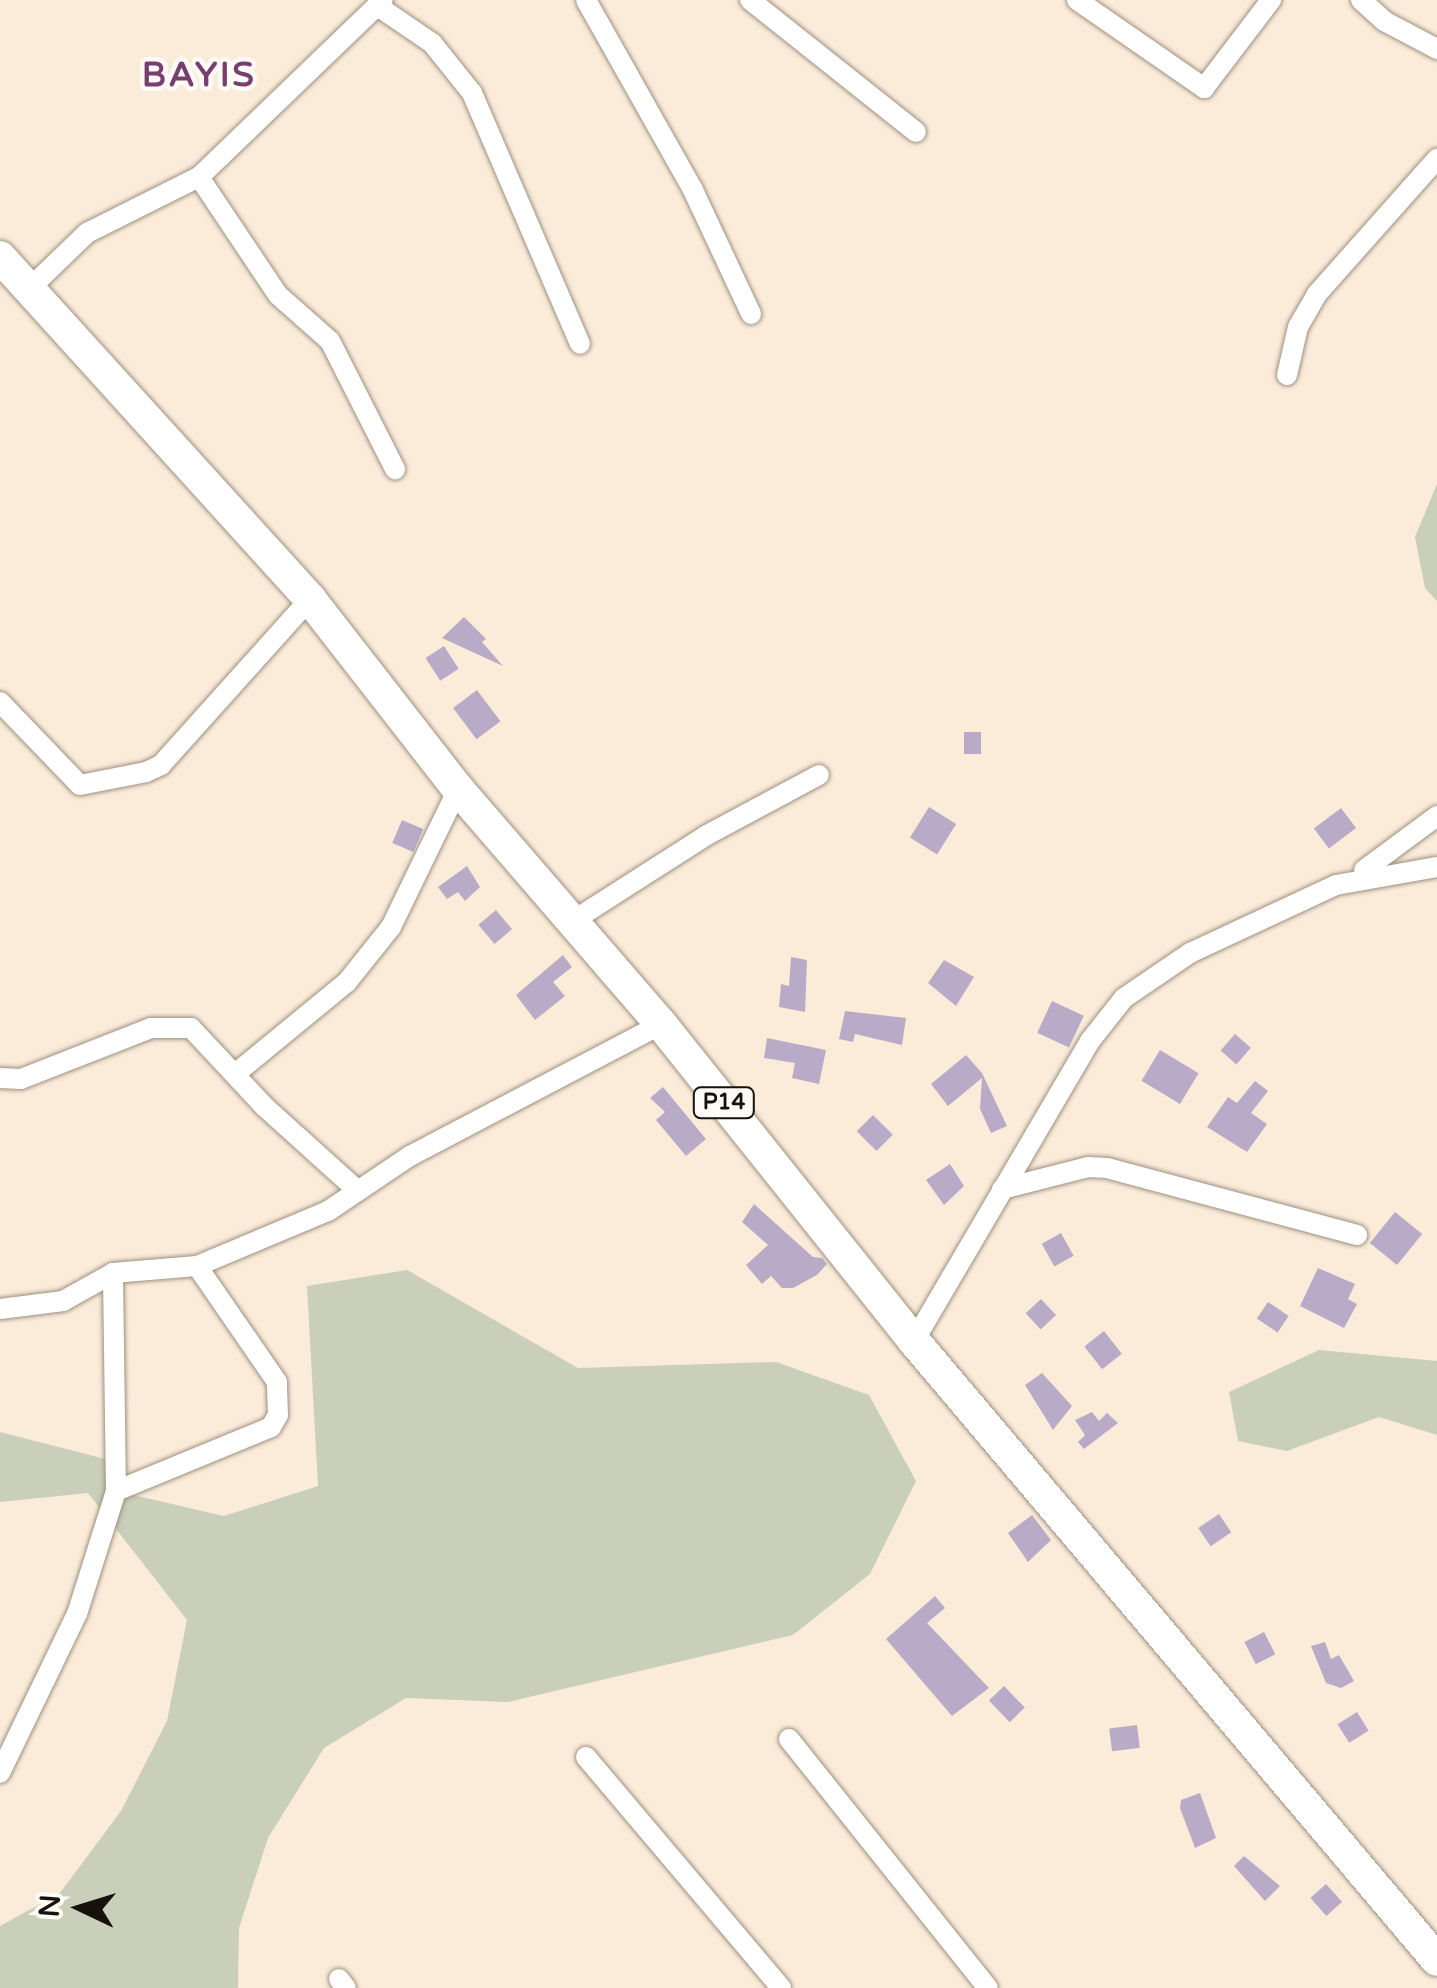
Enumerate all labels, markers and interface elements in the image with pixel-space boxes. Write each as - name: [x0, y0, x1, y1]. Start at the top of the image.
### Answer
- district label: BAYIS: [142, 54, 256, 96]
- road number: P14: [692, 1086, 756, 1120]
- north arrow: [30, 1858, 130, 1958]
- text: N: [32, 1894, 68, 1918]

